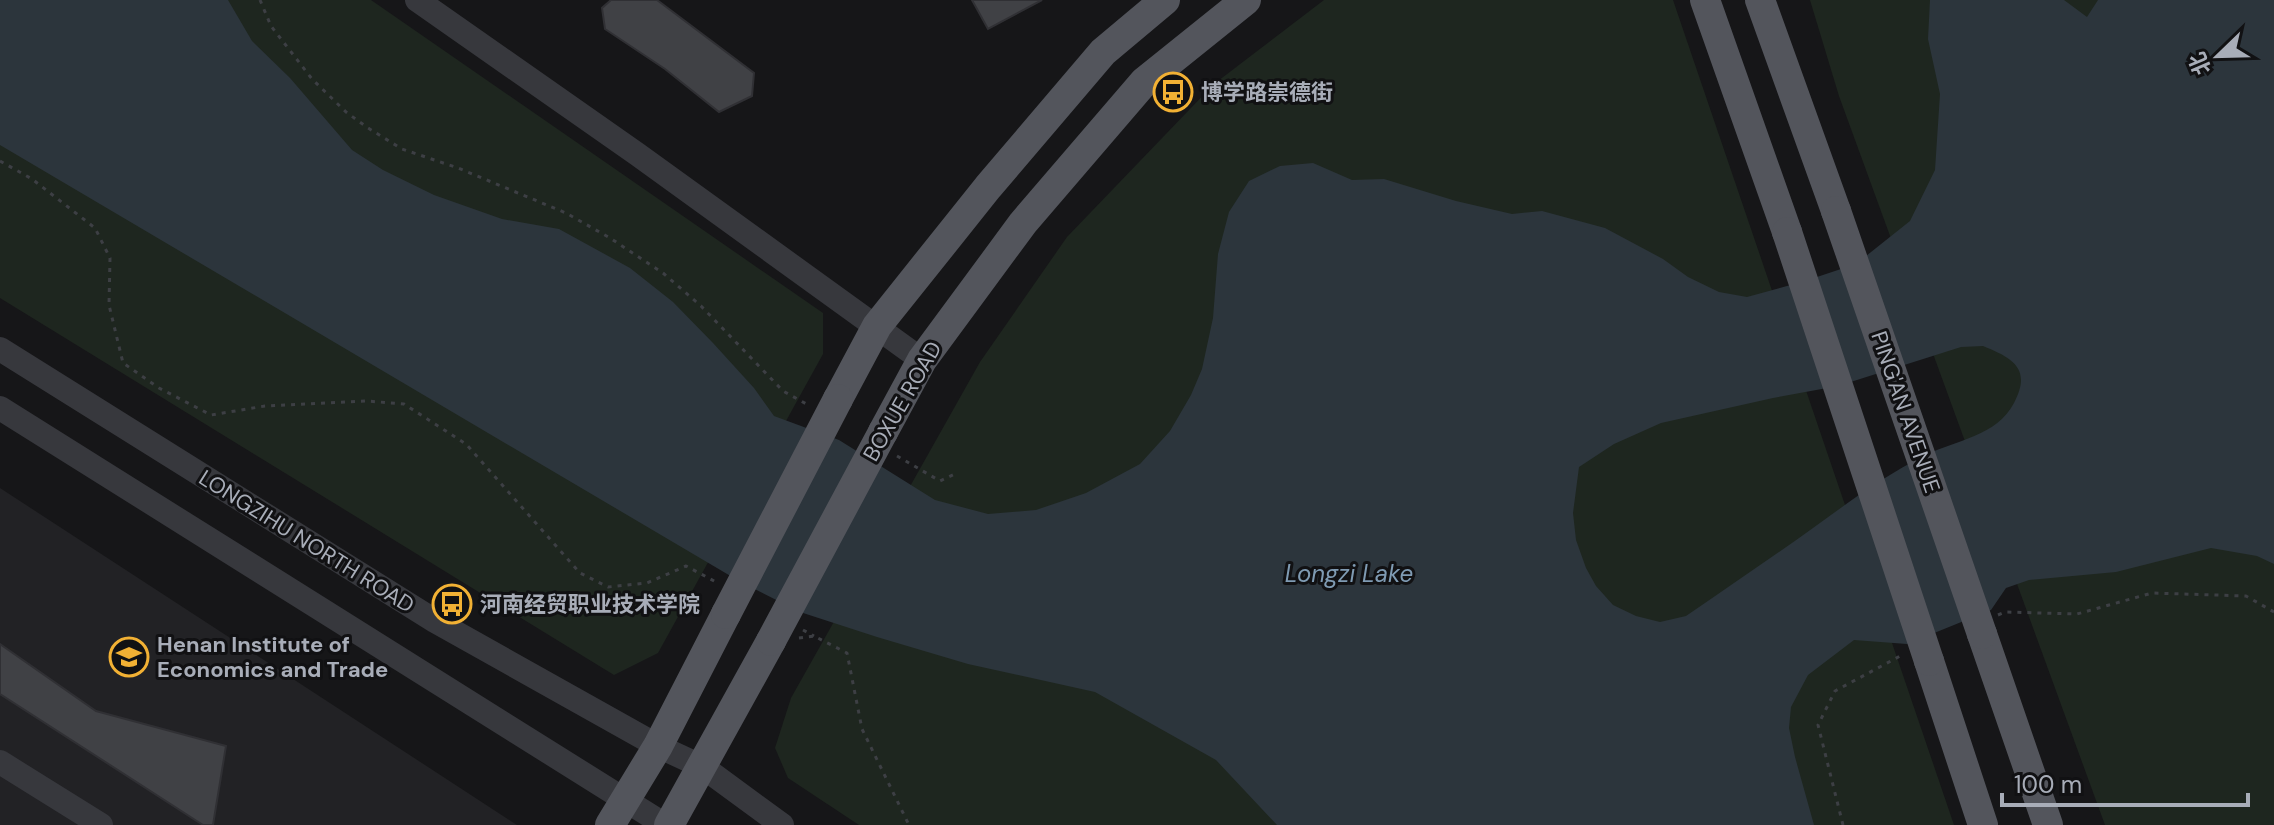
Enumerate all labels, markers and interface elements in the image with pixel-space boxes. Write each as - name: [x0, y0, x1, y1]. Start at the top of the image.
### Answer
- north arrow: [2178, 16, 2258, 96]
- text: 北: [2182, 48, 2218, 79]
- bus stop icon: 博学路崇德街: [1152, 71, 1194, 113]
- place label: 博学路崇德街: [1201, 78, 1333, 107]
- street label: PING'AN AVENUE: [1864, 327, 1947, 497]
- street label: BOXUE ROAD: [856, 336, 948, 467]
- street label: LONGZIHU NORTH ROAD: [194, 463, 420, 620]
- water label: Longzi Lake: [1285, 558, 1413, 589]
- bus stop icon: 河南经贸职业技术学院: [431, 583, 473, 625]
- place label: 河南经贸职业技术学院: [480, 590, 700, 619]
- place label: Henan Institute of Economics and Trade: [157, 630, 388, 684]
- school or university icon: Henan Institute of Economics and Trade: [108, 636, 150, 678]
- scale bar: [2002, 757, 2248, 807]
- text: 100 m: [2014, 769, 2082, 800]

